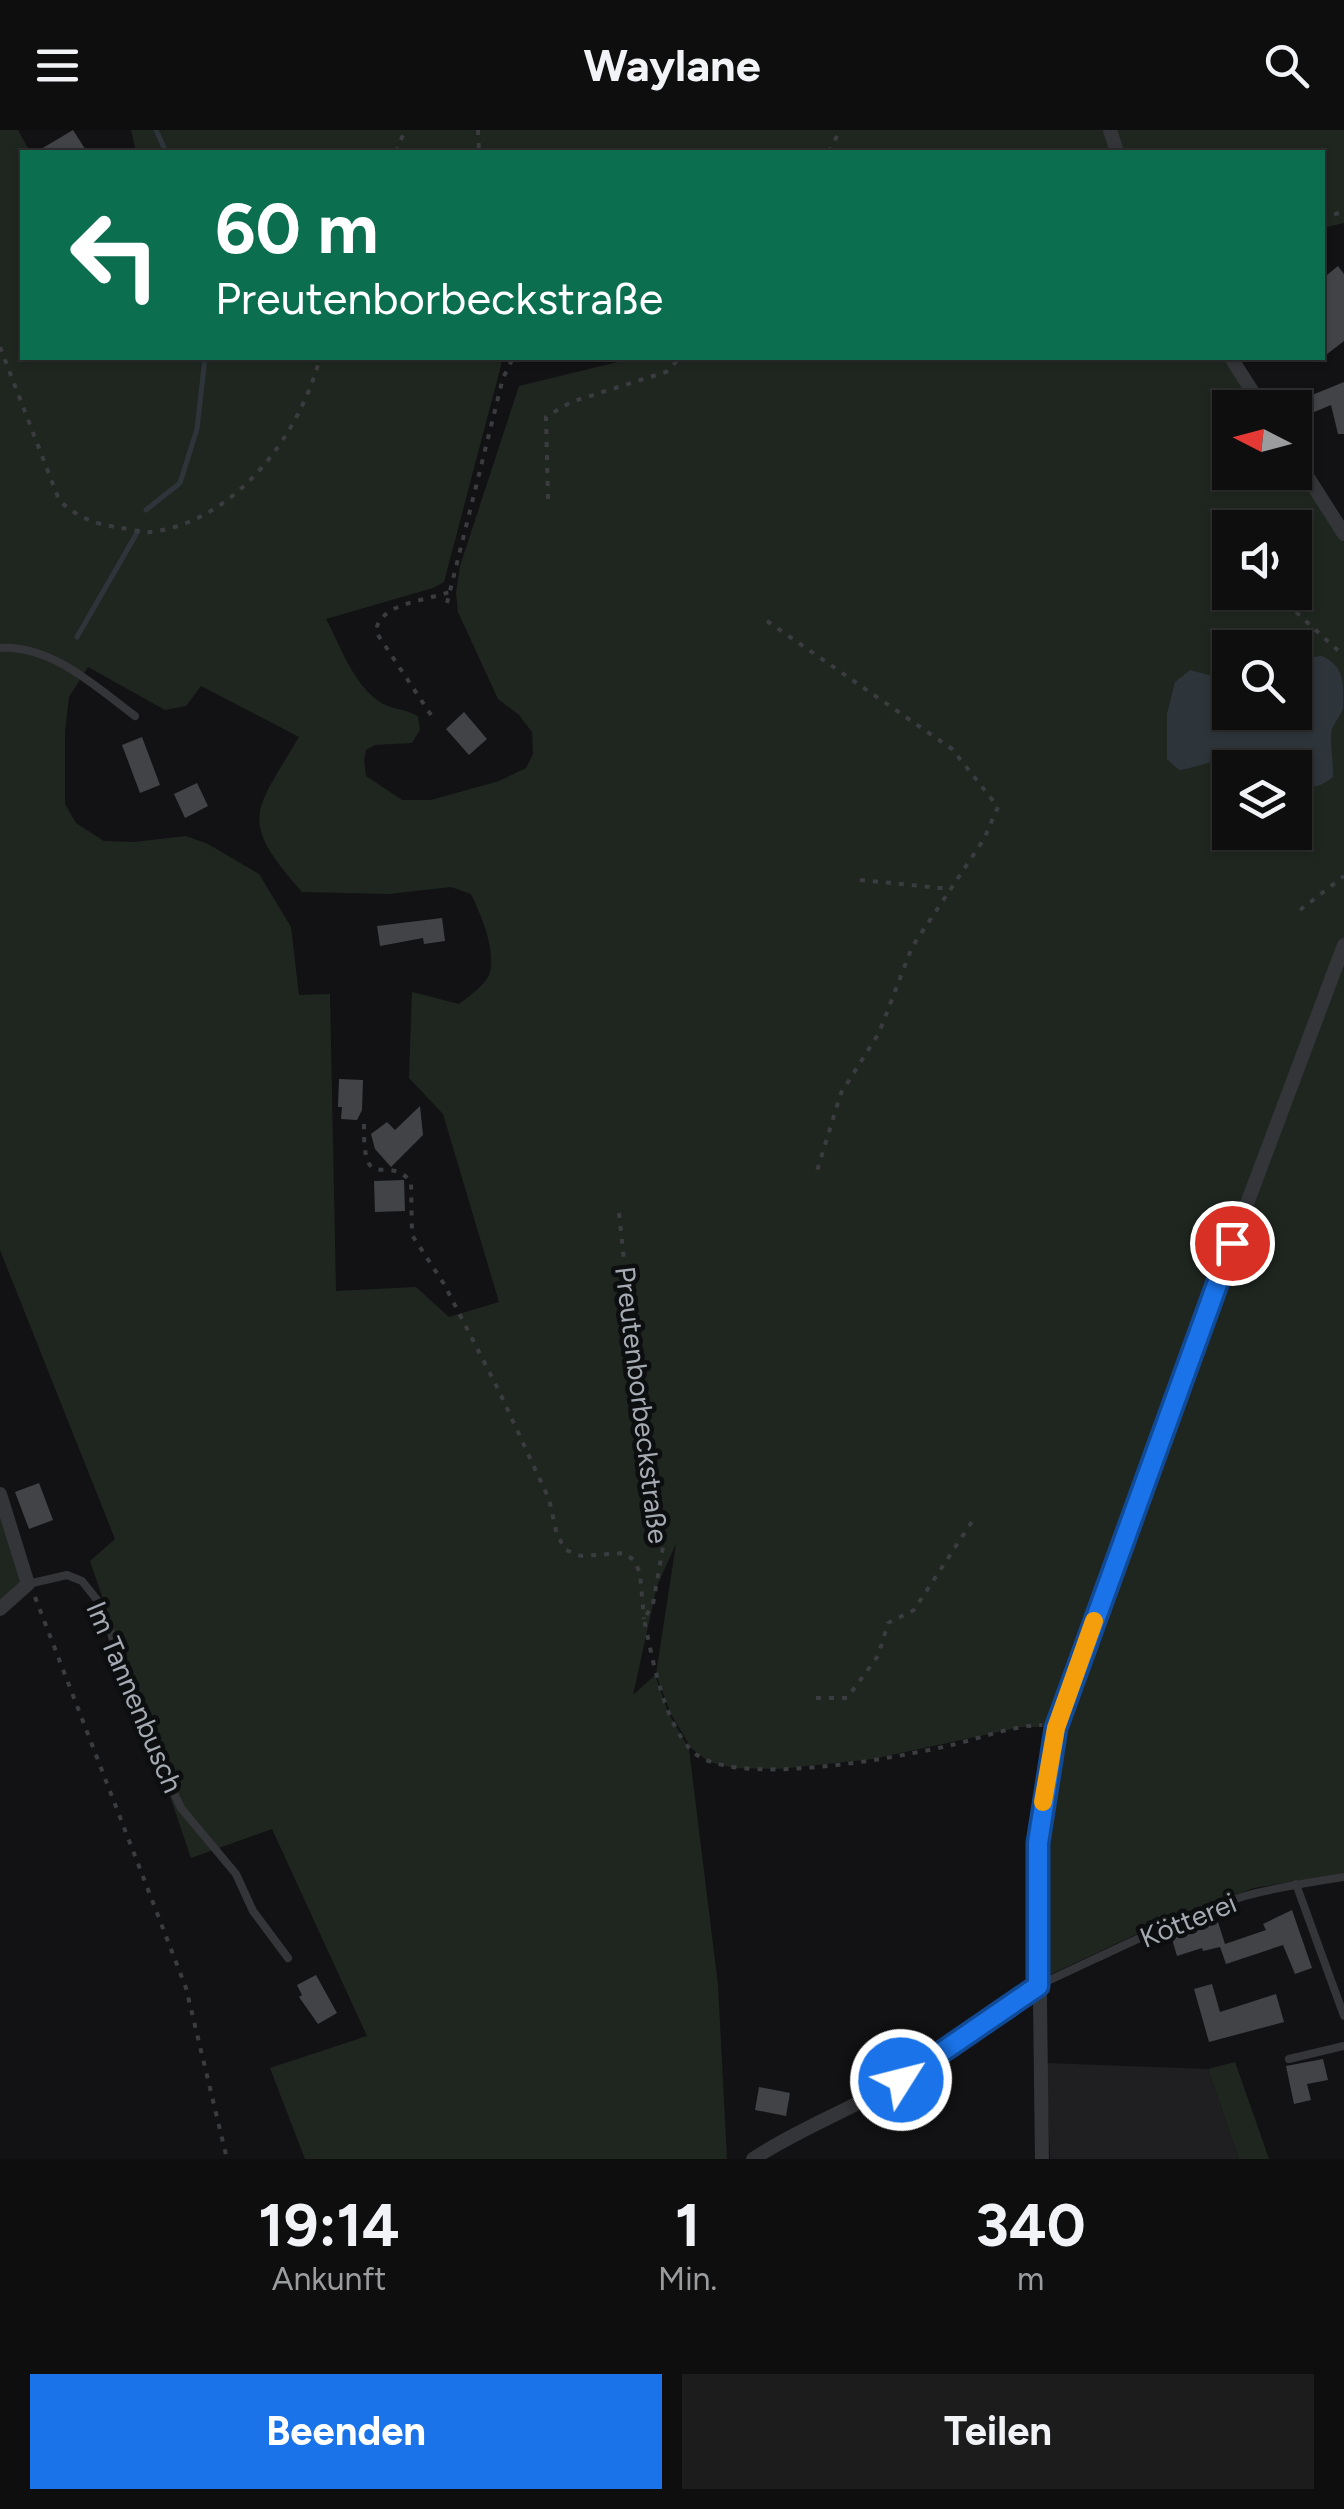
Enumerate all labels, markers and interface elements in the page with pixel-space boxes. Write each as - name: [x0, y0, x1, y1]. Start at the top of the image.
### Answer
- icon: menu: [30, 38, 85, 93]
- text: Waylane: [583, 38, 761, 92]
- icon: search: [1259, 38, 1314, 93]
- text: 60 m: [215, 186, 379, 271]
- icon: left: [50, 190, 180, 320]
- text: Preutenborbeckstraße: [215, 271, 663, 325]
- north arrow: [1212, 390, 1312, 490]
- map controls: [1212, 390, 1312, 850]
- button: sound: [1212, 510, 1312, 610]
- button: search: [1212, 630, 1312, 730]
- button: layers: [1212, 750, 1312, 850]
- pin: [1190, 1201, 1275, 1286]
- icon: arrive: [1205, 1216, 1260, 1271]
- street label: Preutenborbeckstraße: [608, 1265, 676, 1545]
- street label: Im Tannenbusch: [79, 1596, 191, 1798]
- street label: Kötterei: [1135, 1885, 1241, 1955]
- position arrow: [849, 2028, 953, 2132]
- text: 19:14: [258, 2189, 400, 2261]
- text: 1: [675, 2189, 700, 2261]
- text: 340: [975, 2189, 1086, 2261]
- text: Ankunft: [272, 2260, 386, 2298]
- text: Min.: [658, 2260, 717, 2298]
- text: m: [1017, 2260, 1044, 2298]
- button: Beenden: [30, 2374, 662, 2489]
- button: Teilen: [682, 2374, 1314, 2489]

